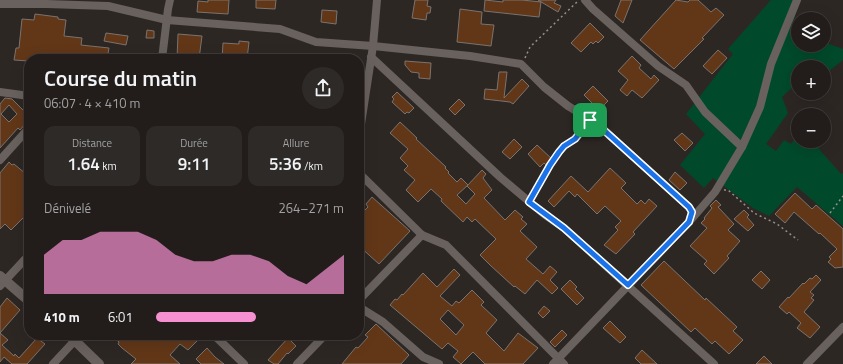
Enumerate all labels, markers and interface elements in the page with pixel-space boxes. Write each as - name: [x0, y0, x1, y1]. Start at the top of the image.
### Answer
- map controls: [791, 12, 831, 148]
- button: layers: [791, 12, 831, 52]
- button: +: [791, 60, 831, 100]
- text: Course du matin: [44, 61, 197, 95]
- button: share: [302, 67, 344, 109]
- text: 06:07 · 4 × 410 m: [44, 93, 140, 113]
- pin: [573, 103, 607, 137]
- button: −: [791, 108, 831, 148]
- icon: arrive: [579, 109, 601, 131]
- text: Distance: [72, 135, 112, 151]
- text: Durée: [180, 135, 208, 151]
- text: Allure: [283, 135, 309, 151]
- text: 1.64: [67, 151, 100, 177]
- text: 9:11: [178, 151, 210, 177]
- text: 5:36: [269, 151, 302, 177]
- text: km: [100, 158, 117, 174]
- text: /km: [302, 158, 323, 174]
- text: Dénivelé: [44, 198, 91, 218]
- text: 264–271 m: [278, 198, 344, 218]
- text: 410 m: [44, 307, 80, 327]
- text: 6:01: [108, 307, 133, 327]

